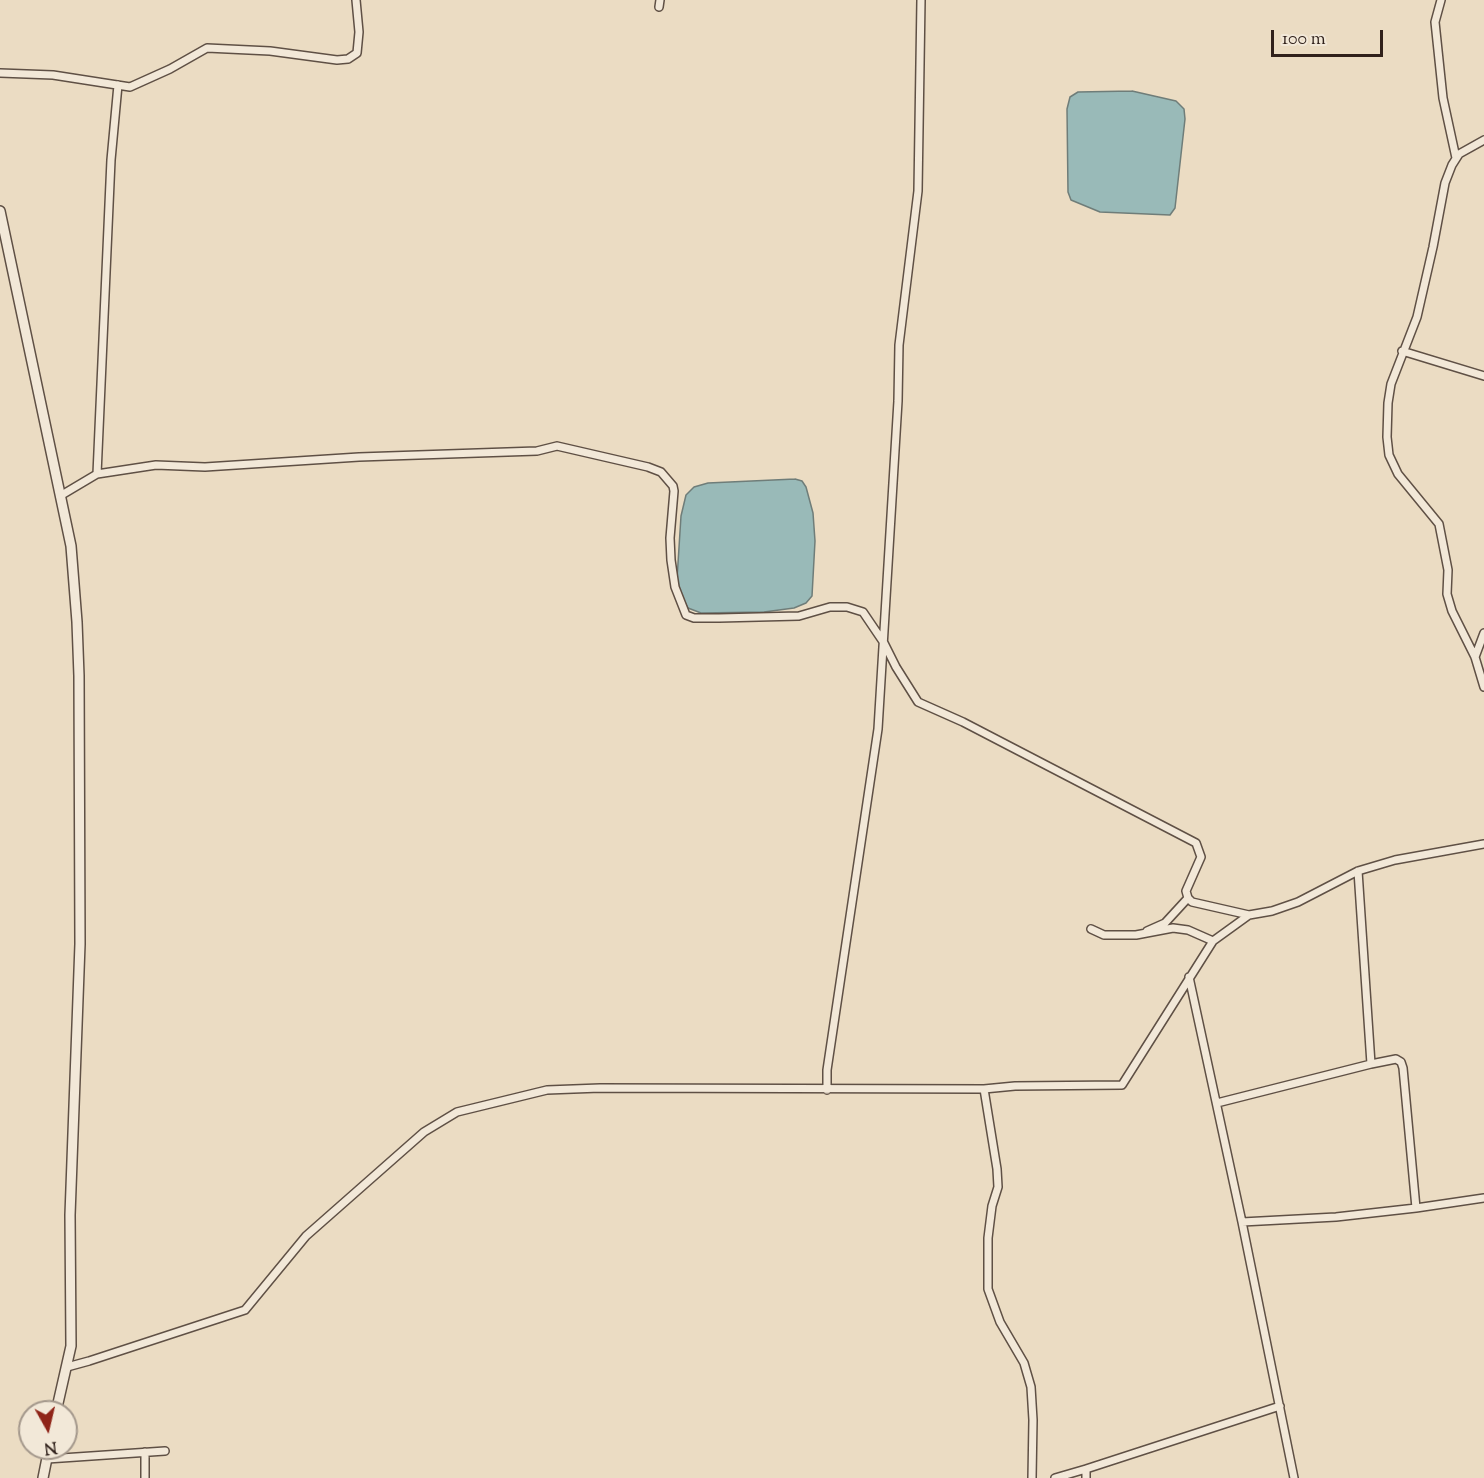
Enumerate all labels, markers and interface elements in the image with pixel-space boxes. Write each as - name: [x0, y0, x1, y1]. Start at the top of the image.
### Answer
- scale bar: [1274, 18, 1386, 56]
- text: 100 m: [1282, 27, 1326, 53]
- north arrow: [18, 1400, 78, 1460]
- text: N: [42, 1434, 58, 1459]

